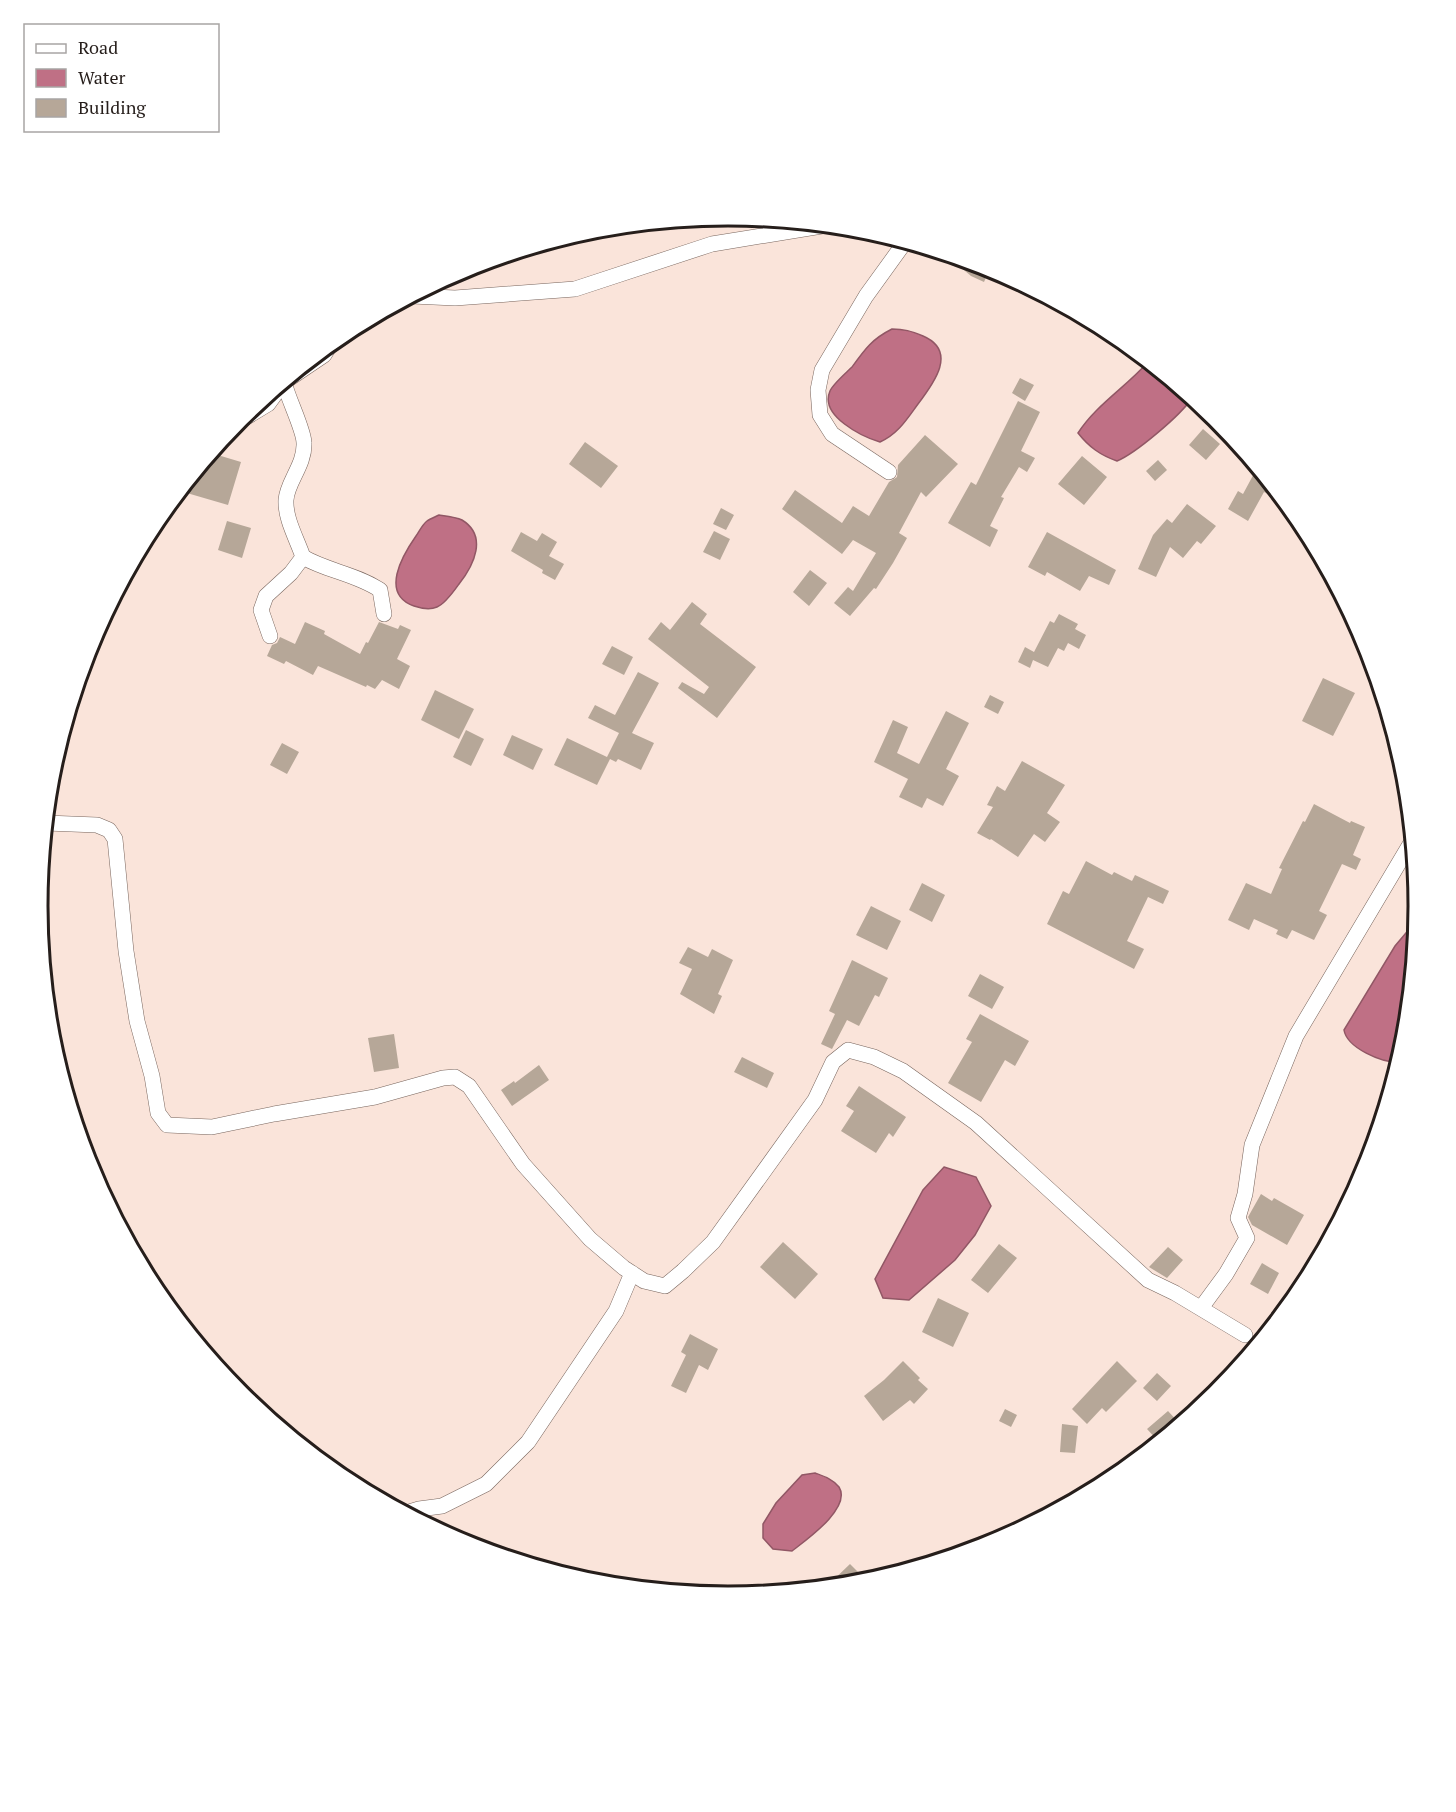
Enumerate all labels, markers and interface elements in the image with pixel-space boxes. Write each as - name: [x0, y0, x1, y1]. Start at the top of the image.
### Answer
- legend: [24, 24, 219, 132]
- text: Road: [78, 35, 118, 59]
- text: Water: [78, 65, 125, 89]
- text: Building: [78, 95, 146, 119]

